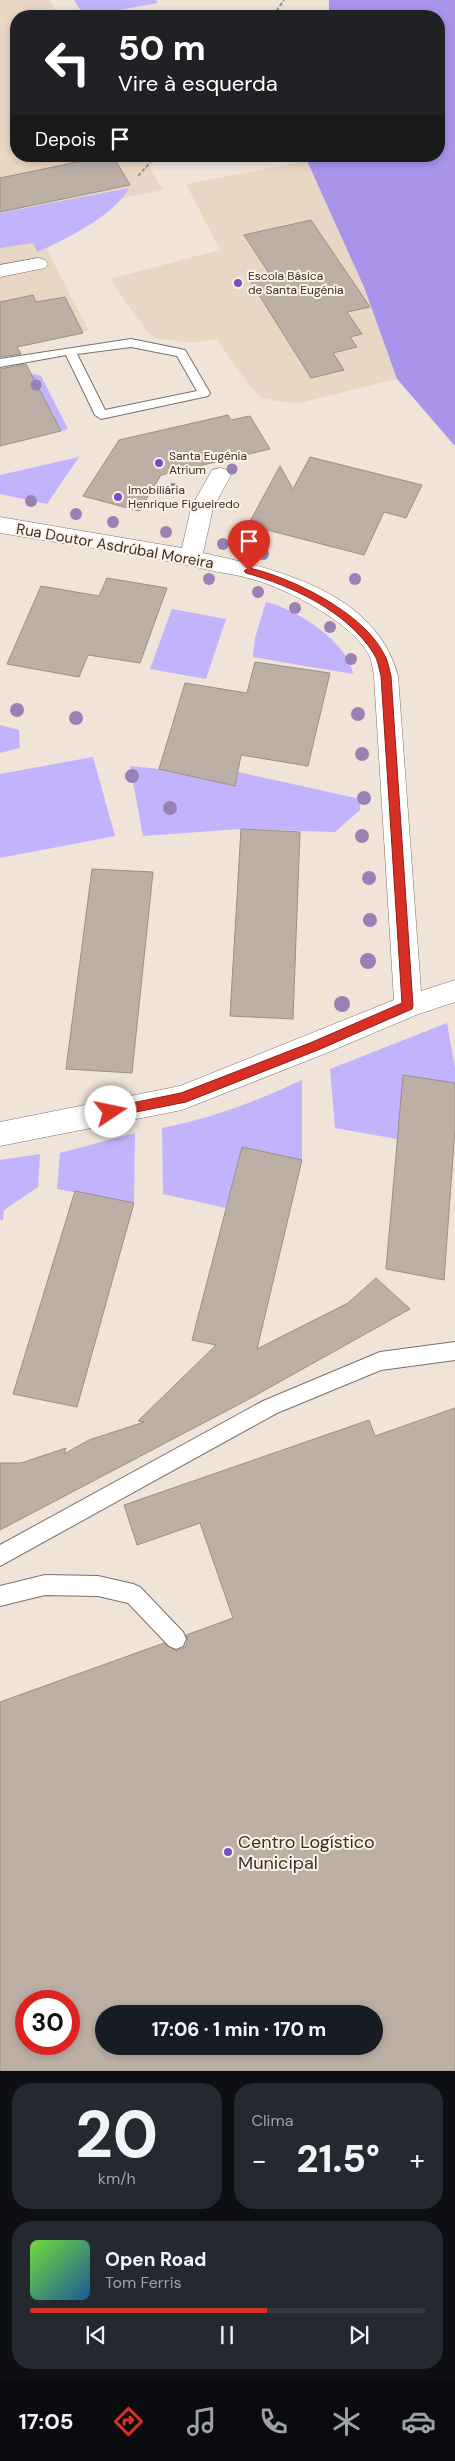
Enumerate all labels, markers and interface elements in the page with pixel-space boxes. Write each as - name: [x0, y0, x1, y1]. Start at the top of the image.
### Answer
- text: 50 m: [118, 25, 206, 71]
- icon: left: [35, 30, 100, 95]
- text: Vire à esquerda: [118, 69, 278, 98]
- icon: arrive: [106, 125, 134, 153]
- text: Depois: [35, 127, 96, 152]
- place label: Escola Básica de Santa Eugénia: [248, 268, 344, 298]
- marker: Escola Básica de Santa Eugénia: [232, 277, 244, 289]
- place label: Santa Eugénia Atrium: [169, 448, 247, 478]
- marker: Santa Eugénia Atrium: [153, 457, 165, 469]
- place label: Imobiliária Henrique Figueiredo: [128, 482, 240, 512]
- marker: Imobiliária Henrique Figueiredo: [112, 491, 124, 503]
- street label: Rua Doutor Asdrúbal Moreira: [15, 519, 215, 573]
- pin: [228, 520, 270, 571]
- icon: arrive: [235, 527, 263, 555]
- position arrow: [84, 1085, 136, 1137]
- place label: Centro Logístico Municipal: [238, 1830, 375, 1875]
- marker: Centro Logístico Municipal: [222, 1846, 234, 1858]
- speed limit sign: 30: [15, 1990, 80, 2055]
- text: 17:06 · 1 min · 170 m: [152, 2017, 326, 2042]
- text: 20: [75, 2093, 158, 2177]
- text: Clima: [252, 2110, 293, 2131]
- text: 21.5°: [297, 2134, 380, 2184]
- text: −: [252, 2142, 267, 2179]
- text: +: [410, 2142, 425, 2179]
- text: km/h: [98, 2168, 136, 2189]
- text: Open Road: [105, 2247, 207, 2272]
- text: Tom Ferris: [105, 2272, 182, 2293]
- icon: previous: [82, 2321, 110, 2349]
- icon: pause: [213, 2321, 241, 2349]
- icon: next: [345, 2321, 373, 2349]
- icon: directions: [111, 2404, 146, 2439]
- icon: music: [184, 2404, 219, 2439]
- icon: phone: [256, 2404, 291, 2439]
- icon: climate: [329, 2404, 364, 2439]
- icon: car: [401, 2404, 436, 2439]
- text: 17:05: [19, 2407, 73, 2436]

